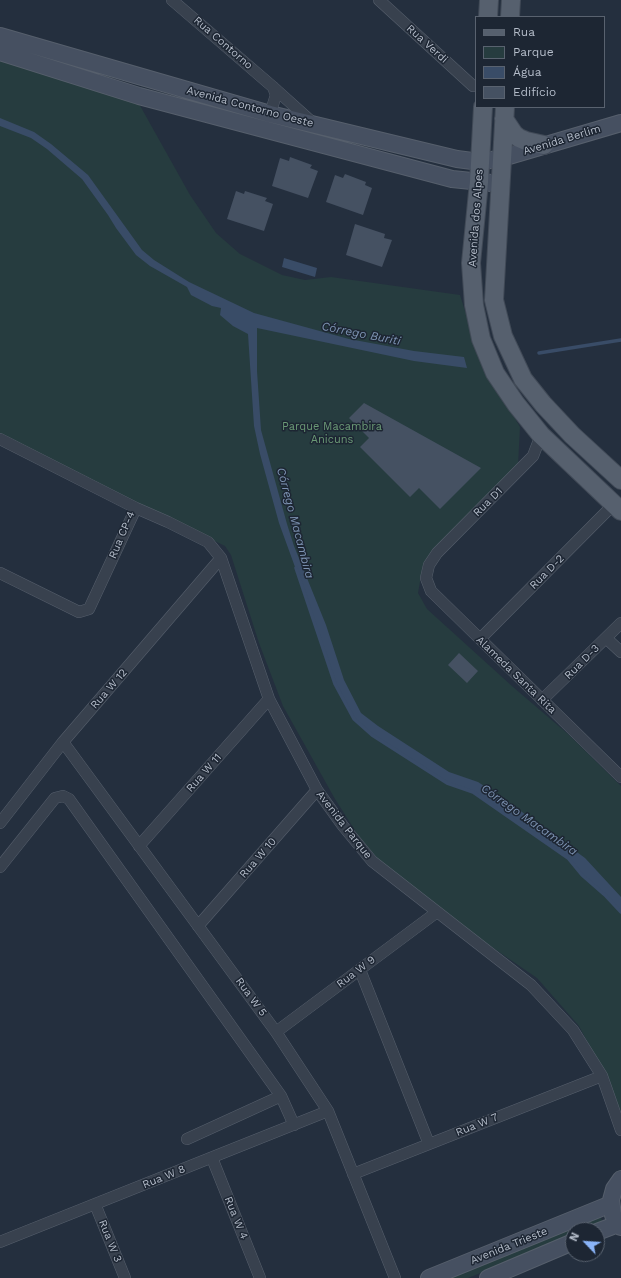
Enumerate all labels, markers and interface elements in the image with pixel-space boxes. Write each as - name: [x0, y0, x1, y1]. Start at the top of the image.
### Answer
- street label: Rua Contorno: [191, 14, 255, 72]
- legend: [475, 16, 605, 108]
- street label: Rua Verdi: [404, 22, 450, 66]
- text: Rua: [513, 25, 535, 39]
- text: Parque: [513, 45, 554, 59]
- text: Água: [513, 65, 542, 79]
- street label: Avenida Contorno Oeste: [185, 84, 315, 130]
- text: Edifício: [513, 85, 556, 99]
- street label: Avenida Berlim: [522, 122, 602, 158]
- street label: Avenida dos Alpes: [466, 169, 486, 267]
- water label: Córrego Buriti: [320, 319, 402, 349]
- park label: Parque Macambira Anicuns: [282, 420, 382, 446]
- water label: Córrego Macambira: [273, 466, 317, 580]
- street label: Rua D1: [471, 485, 505, 519]
- street label: Rua CP-4: [106, 509, 138, 561]
- street label: Rua D-2: [527, 552, 567, 592]
- street label: Alameda Santa Rita: [473, 633, 559, 717]
- street label: Rua D-3: [562, 642, 602, 682]
- street label: Rua W 12: [88, 666, 130, 712]
- street label: Rua W 11: [184, 751, 224, 795]
- water label: Córrego Macambira: [478, 781, 580, 859]
- street label: Avenida Parque: [313, 788, 375, 862]
- street label: Rua W 10: [237, 835, 279, 881]
- street label: Rua W 9: [334, 953, 378, 991]
- street label: Rua W 5: [233, 975, 269, 1019]
- street label: Rua W 7: [454, 1111, 500, 1139]
- street label: Rua W 8: [141, 1162, 187, 1192]
- street label: Rua W 4: [221, 1195, 251, 1241]
- street label: Rua W 3: [96, 1218, 124, 1264]
- north arrow: [565, 1222, 605, 1262]
- street label: Avenida Trieste: [469, 1225, 549, 1267]
- text: N: [567, 1231, 582, 1244]

